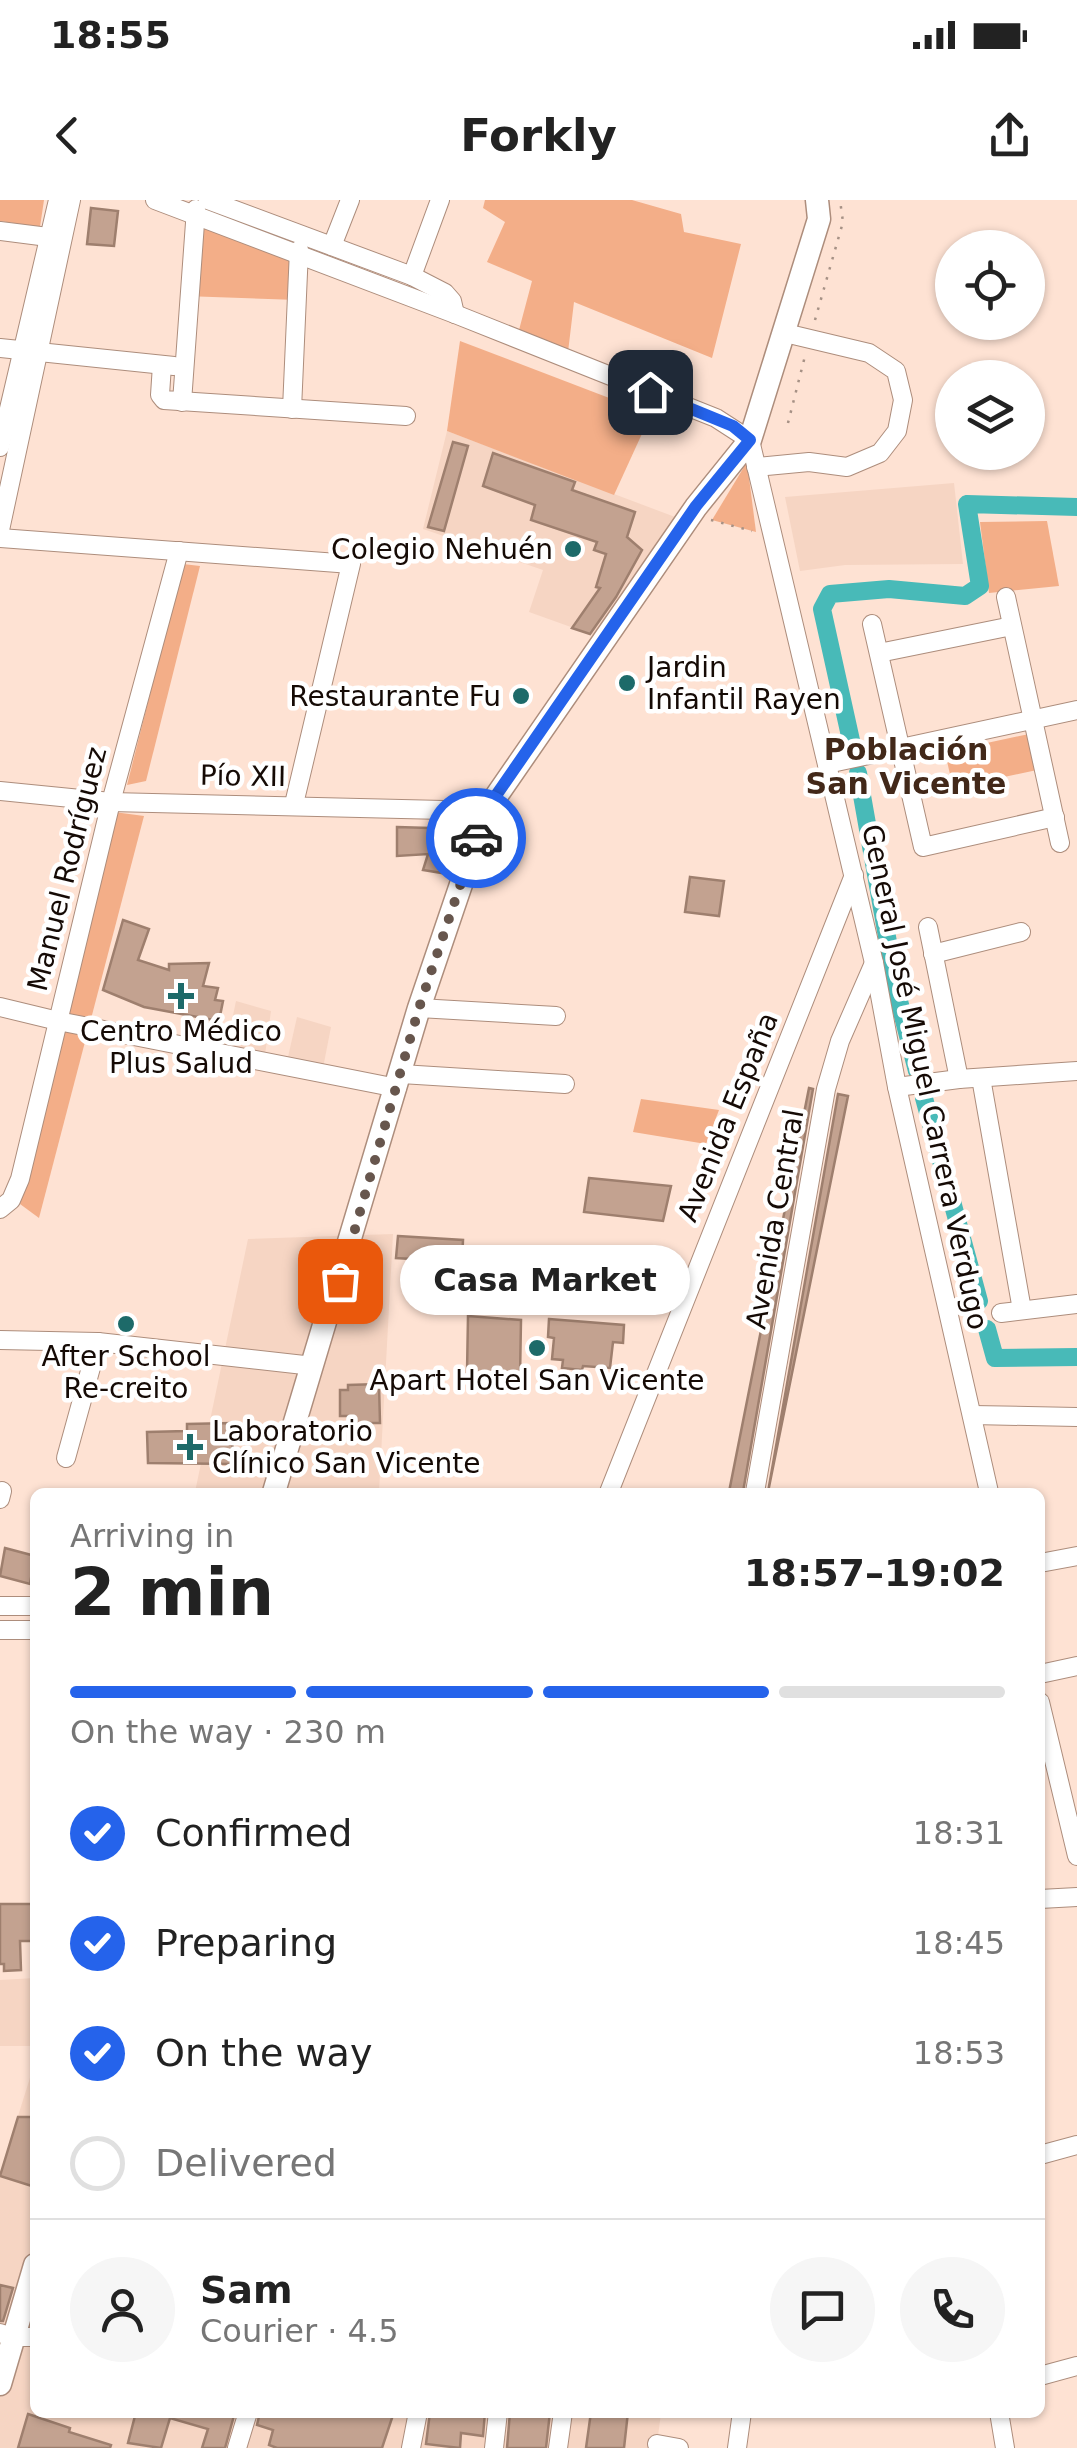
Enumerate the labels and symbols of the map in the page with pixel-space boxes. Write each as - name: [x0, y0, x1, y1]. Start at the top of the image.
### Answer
- pin: [608, 350, 693, 435]
- place label: Colegio Nehuén: [331, 533, 553, 566]
- marker: Colegio Nehuén: [562, 538, 584, 560]
- place label: Jardin Infantil Rayen: [645, 651, 841, 716]
- marker: Jardin Infantil Rayen: [616, 672, 638, 694]
- place label: Restaurante Fu: [289, 680, 501, 713]
- marker: Restaurante Fu: [510, 685, 532, 707]
- district label: Población San Vicente: [806, 732, 1006, 801]
- street label: Manuel Rodríguez: [21, 743, 113, 995]
- street label: Pío XII: [200, 759, 286, 793]
- courier: [426, 788, 526, 888]
- street label: General José Miguel Carrera Verdugo: [855, 821, 995, 1333]
- marker: Centro Médico Plus Salud: [168, 983, 194, 1009]
- street label: Avenida España: [671, 1008, 785, 1226]
- place label: Centro Médico Plus Salud: [80, 1015, 282, 1080]
- street label: Avenida Central: [739, 1107, 811, 1331]
- pin: [298, 1239, 383, 1324]
- callout: Casa Market: [400, 1246, 690, 1316]
- marker: After School Re-creito: [115, 1313, 137, 1335]
- marker: Apart Hotel San Vicente: [526, 1337, 548, 1359]
- place label: After School Re-creito: [41, 1340, 211, 1405]
- place label: Apart Hotel San Vicente: [369, 1364, 705, 1397]
- place label: Laboratorio Clínico San Vicente: [212, 1415, 481, 1480]
- marker: Laboratorio Clínico San Vicente: [177, 1434, 203, 1460]

